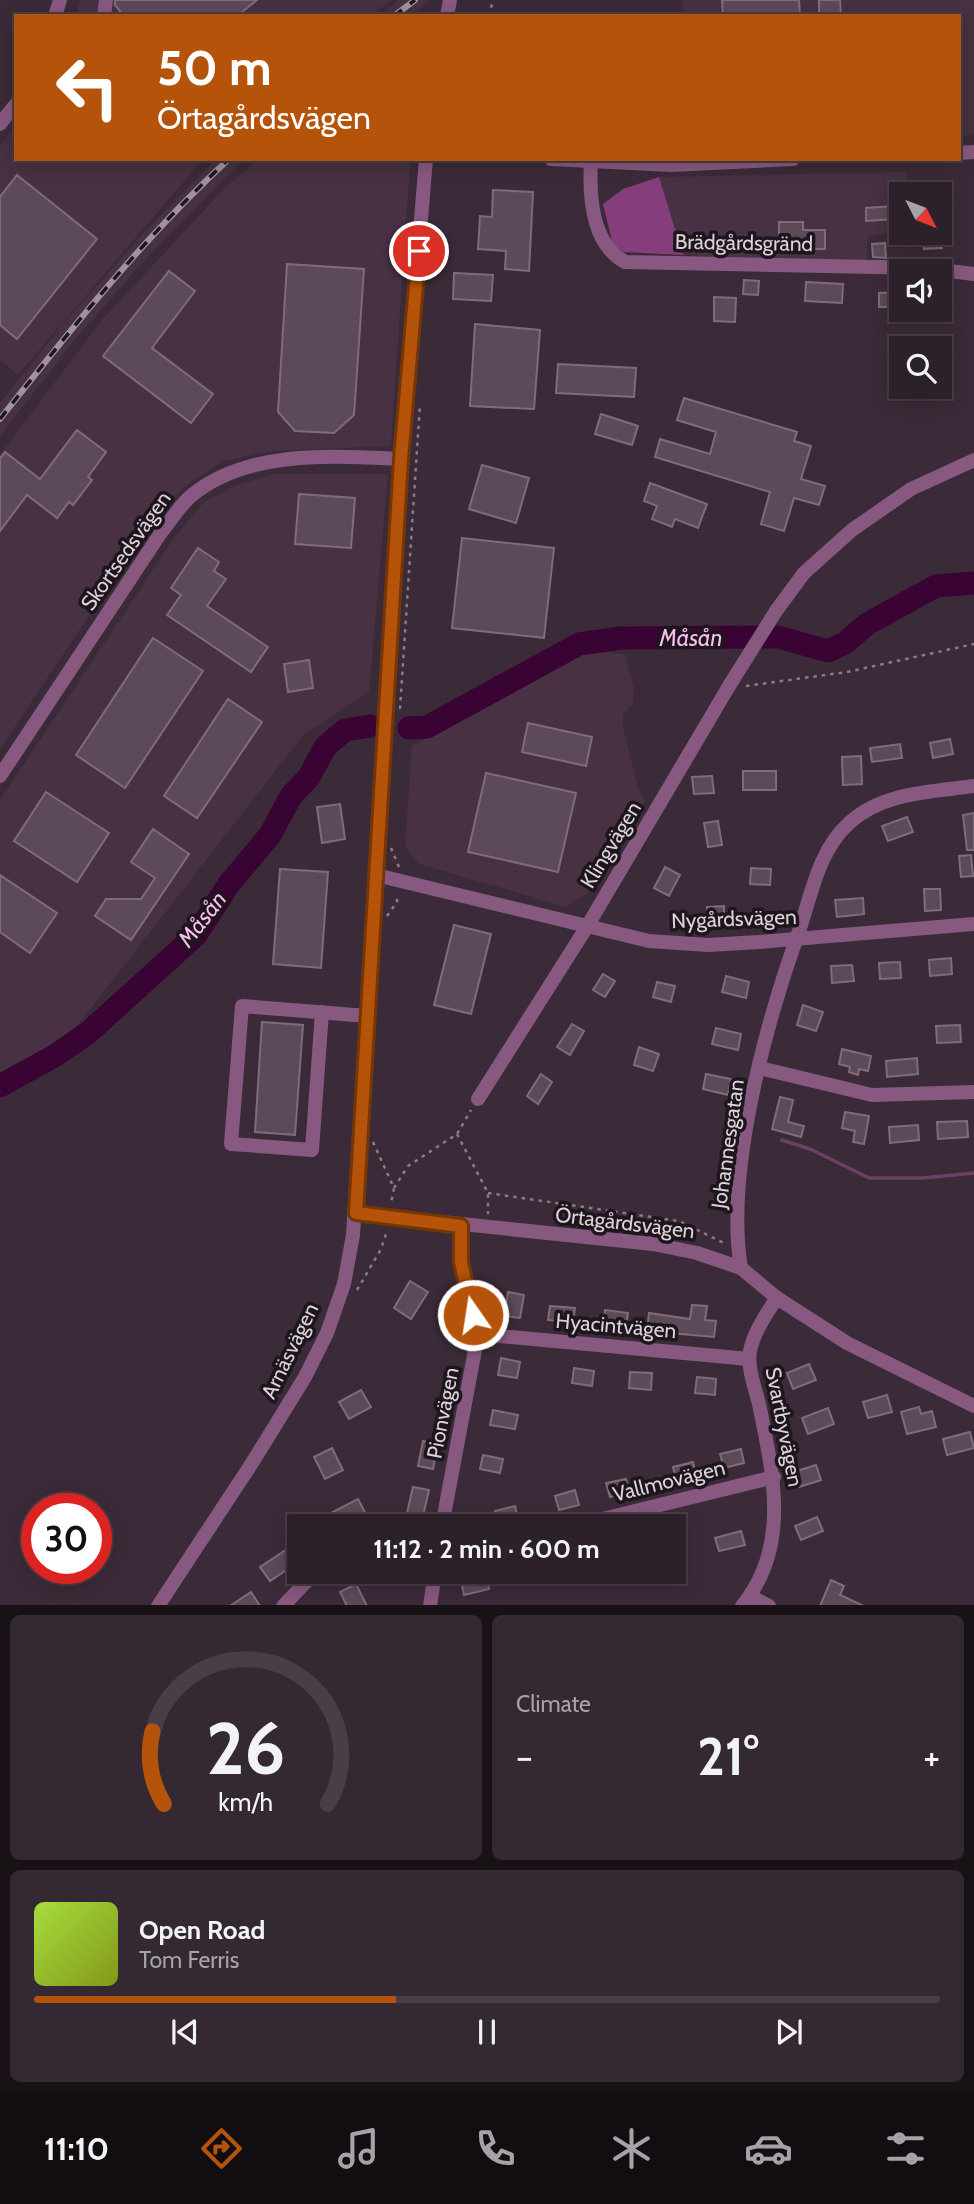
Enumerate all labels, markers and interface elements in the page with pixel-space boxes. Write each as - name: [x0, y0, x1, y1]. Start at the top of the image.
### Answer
- text: 50 m: [157, 38, 272, 97]
- icon: left: [42, 42, 133, 133]
- text: Örtagårdsvägen: [157, 98, 371, 137]
- north arrow: [889, 182, 952, 245]
- map controls: [889, 182, 952, 399]
- pin: [389, 221, 449, 281]
- street label: Brädgårdsgränd: [675, 229, 813, 256]
- icon: arrive: [400, 232, 438, 270]
- button: sound: [889, 259, 952, 322]
- button: search: [889, 336, 952, 399]
- street label: Skortsedsvägen: [75, 486, 176, 615]
- water label: Måsån: [659, 624, 722, 652]
- street label: Klingvägen: [575, 797, 646, 893]
- water label: Måsån: [171, 886, 232, 953]
- street label: Nygårdsvägen: [671, 904, 797, 933]
- street label: Johannesgatan: [706, 1078, 749, 1211]
- street label: Örtagårdsvägen: [554, 1202, 696, 1243]
- position arrow: [436, 1278, 510, 1352]
- street label: Arnäsvägen: [256, 1299, 323, 1403]
- street label: Hyacintvägen: [555, 1308, 677, 1343]
- street label: Pionvägen: [421, 1365, 464, 1461]
- street label: Svartbyvägen: [761, 1365, 808, 1489]
- street label: Vallmovägen: [610, 1454, 728, 1507]
- speed limit sign: 30: [21, 1493, 112, 1584]
- text: 11:12 · 2 min · 600 m: [373, 1533, 600, 1565]
- text: Climate: [516, 1690, 591, 1718]
- text: 26: [206, 1704, 286, 1792]
- text: 21°: [697, 1725, 759, 1788]
- text: −: [516, 1733, 533, 1780]
- text: +: [923, 1733, 940, 1780]
- text: km/h: [219, 1786, 273, 1816]
- text: Open Road: [139, 1914, 265, 1946]
- text: Tom Ferris: [139, 1946, 239, 1974]
- icon: previous: [166, 2013, 204, 2051]
- icon: pause: [468, 2013, 506, 2051]
- icon: next: [770, 2013, 808, 2051]
- icon: directions: [197, 2124, 246, 2173]
- icon: music: [334, 2124, 383, 2173]
- icon: phone: [471, 2124, 520, 2173]
- icon: climate: [607, 2124, 656, 2173]
- icon: car: [744, 2124, 793, 2173]
- icon: filters: [881, 2124, 930, 2173]
- text: 11:10: [44, 2129, 109, 2168]

